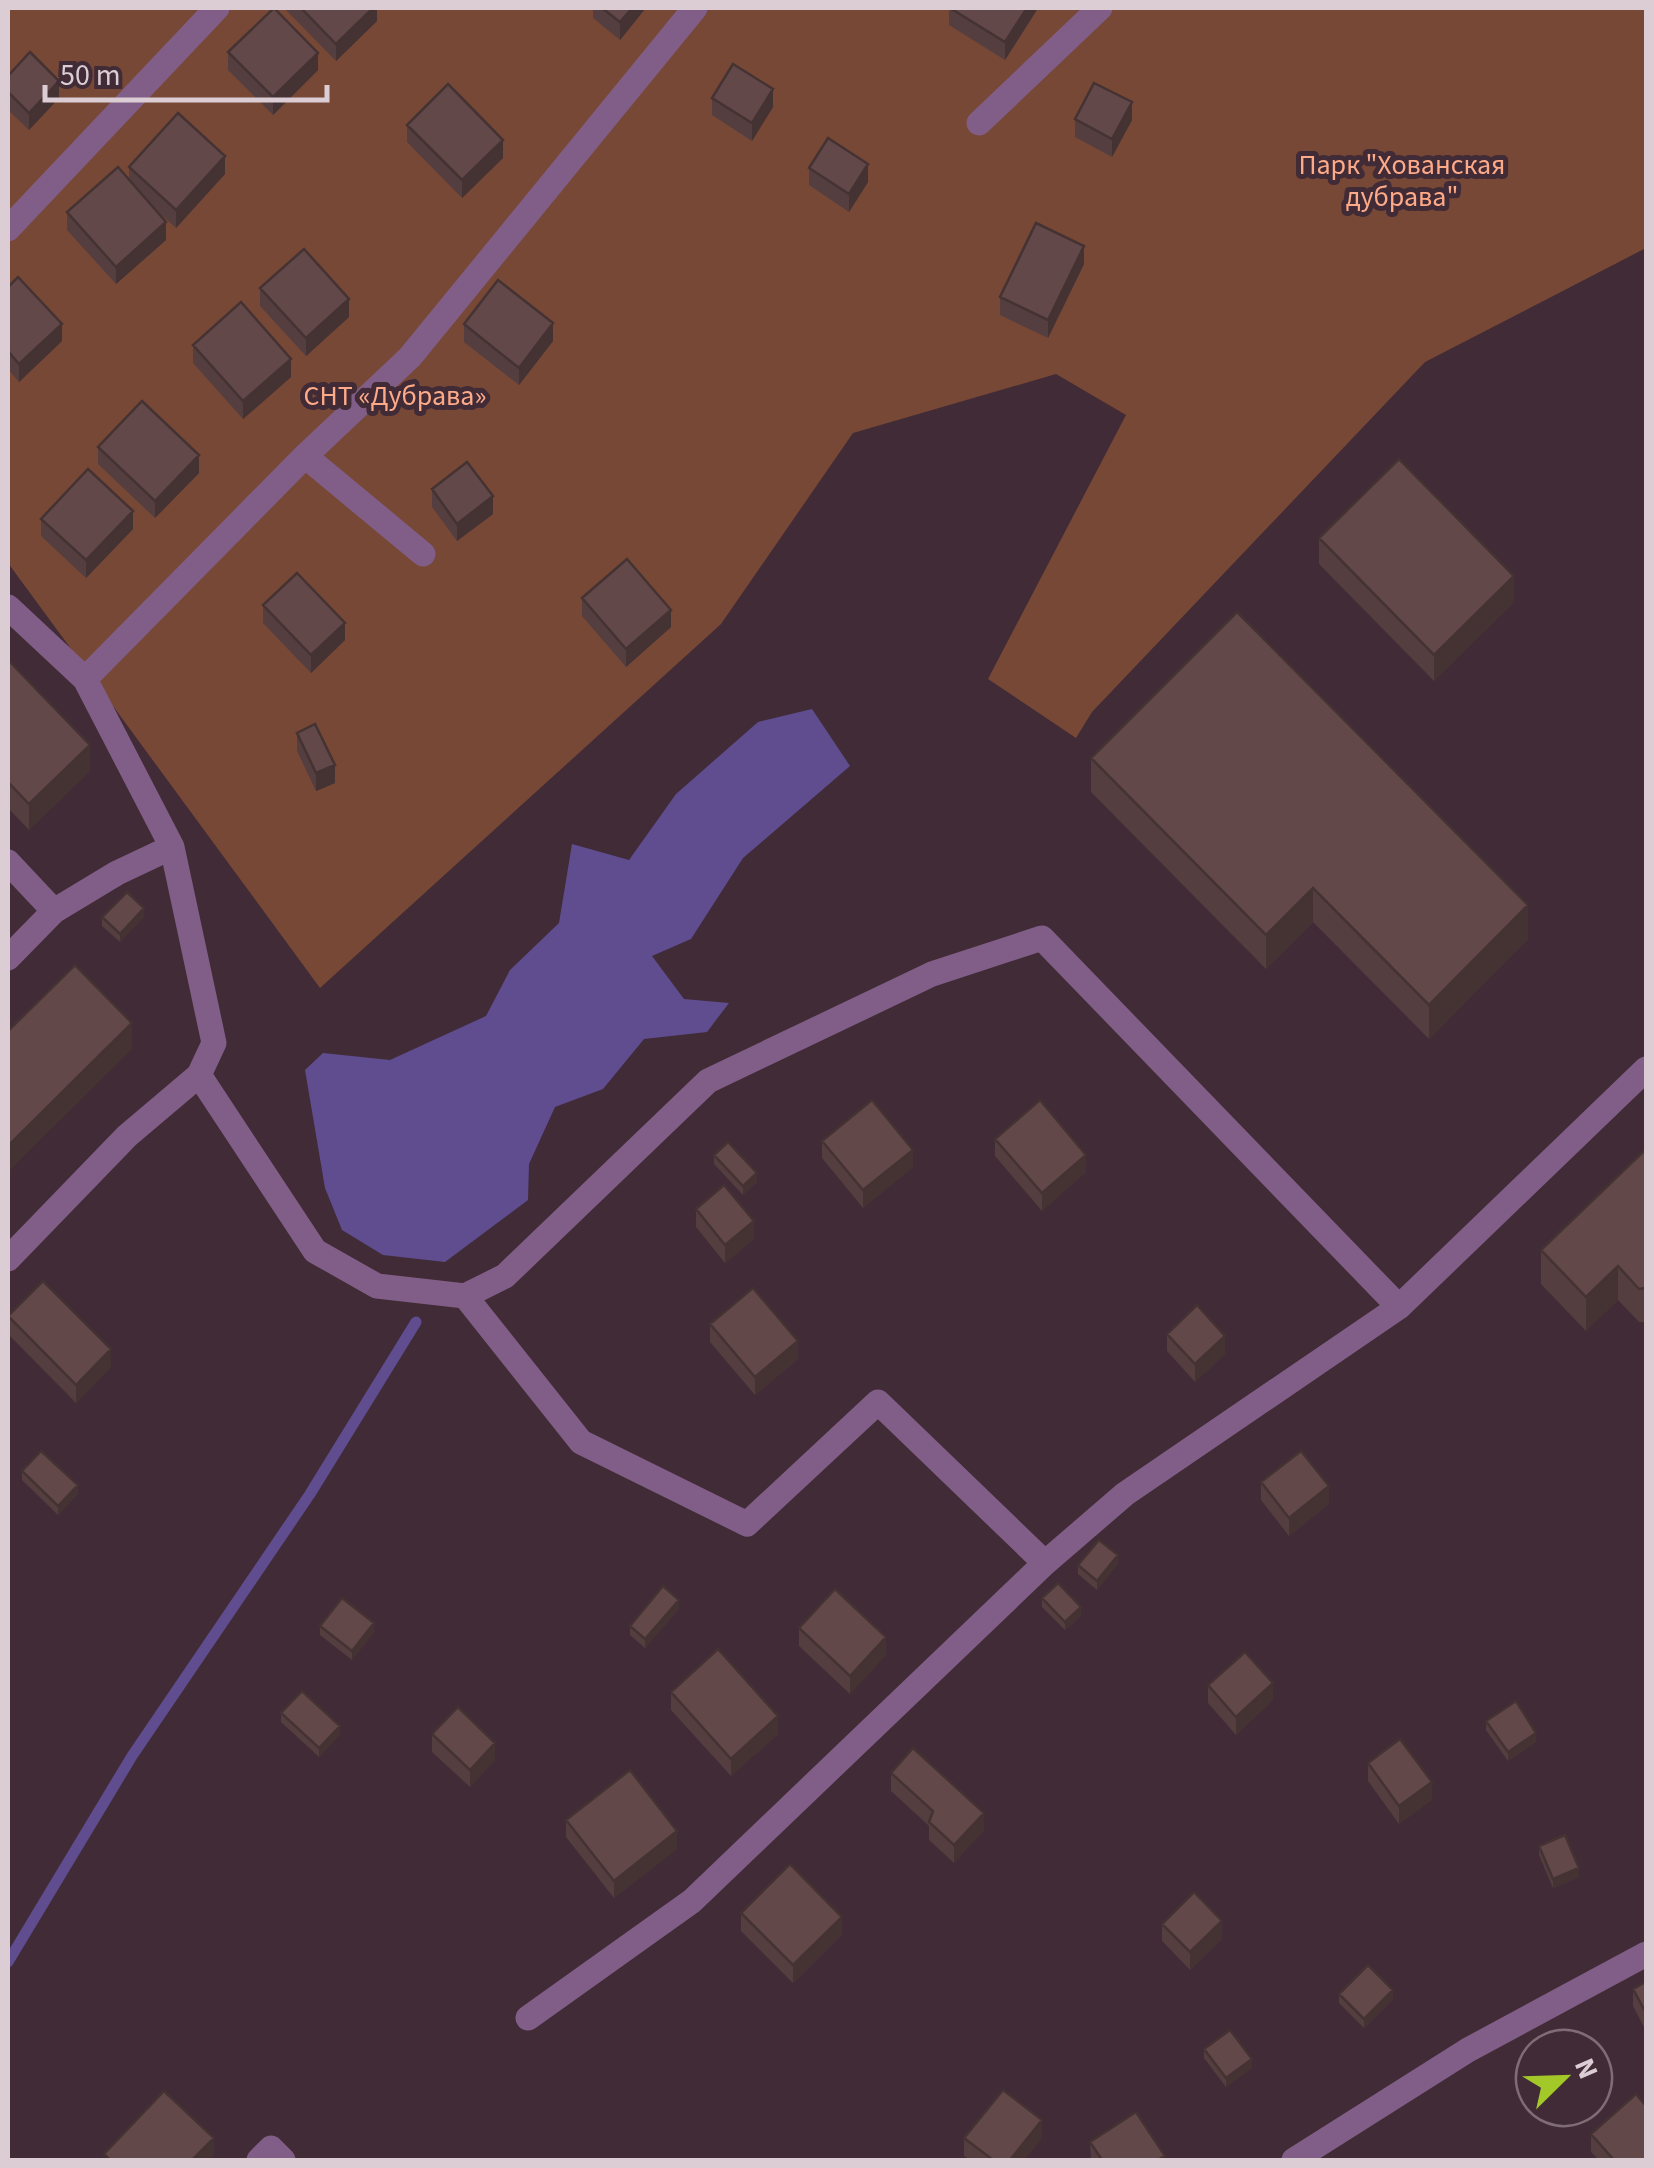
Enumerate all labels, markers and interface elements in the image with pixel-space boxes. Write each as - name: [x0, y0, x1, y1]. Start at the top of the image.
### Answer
- scale bar: [45, 40, 328, 102]
- text: 50 m: [60, 54, 121, 97]
- park label: Парк "Хованская дубрава": [1298, 145, 1506, 217]
- park label: СНТ «Дубрава»: [304, 376, 486, 416]
- north arrow: [1514, 2028, 1614, 2128]
- text: N: [1564, 2052, 1608, 2085]

